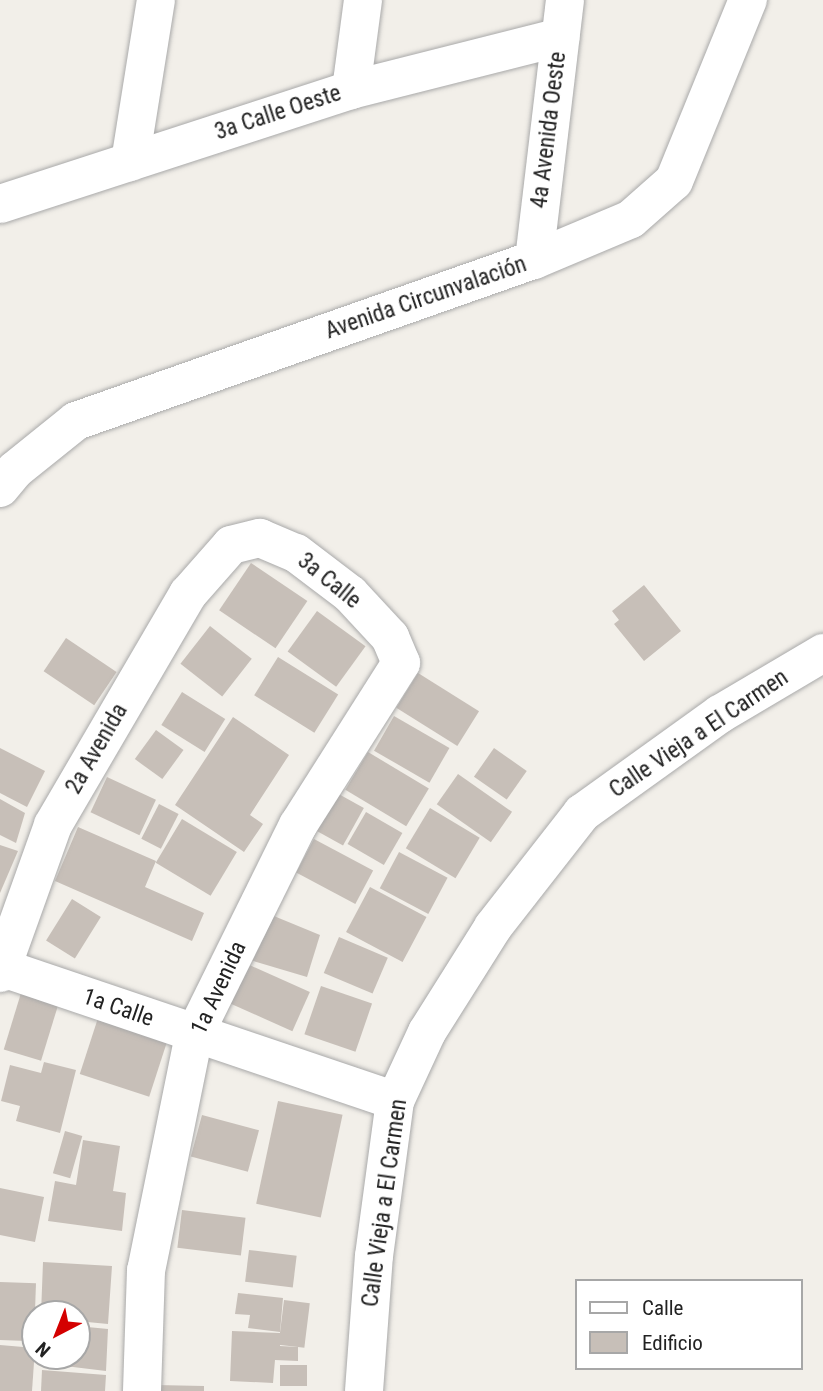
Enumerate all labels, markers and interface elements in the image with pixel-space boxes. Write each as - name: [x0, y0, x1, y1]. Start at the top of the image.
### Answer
- street label: 4a Avenida Oeste: [526, 50, 572, 210]
- street label: 3a Calle Oeste: [211, 80, 345, 146]
- street label: Avenida Circunvalación: [322, 251, 530, 345]
- street label: 3a Calle: [292, 547, 366, 615]
- street label: Calle Vieja a El Carmen: [604, 664, 794, 804]
- street label: 2a Avenida: [60, 699, 134, 799]
- street label: 1a Avenida: [185, 937, 253, 1039]
- street label: 1a Calle: [79, 983, 157, 1033]
- street label: Calle Vieja a El Carmen: [357, 1097, 413, 1309]
- legend: [574, 1279, 802, 1370]
- text: Calle: [642, 1296, 683, 1320]
- north arrow: [21, 1300, 91, 1370]
- text: Edificio: [642, 1331, 703, 1355]
- text: N: [31, 1337, 55, 1362]

